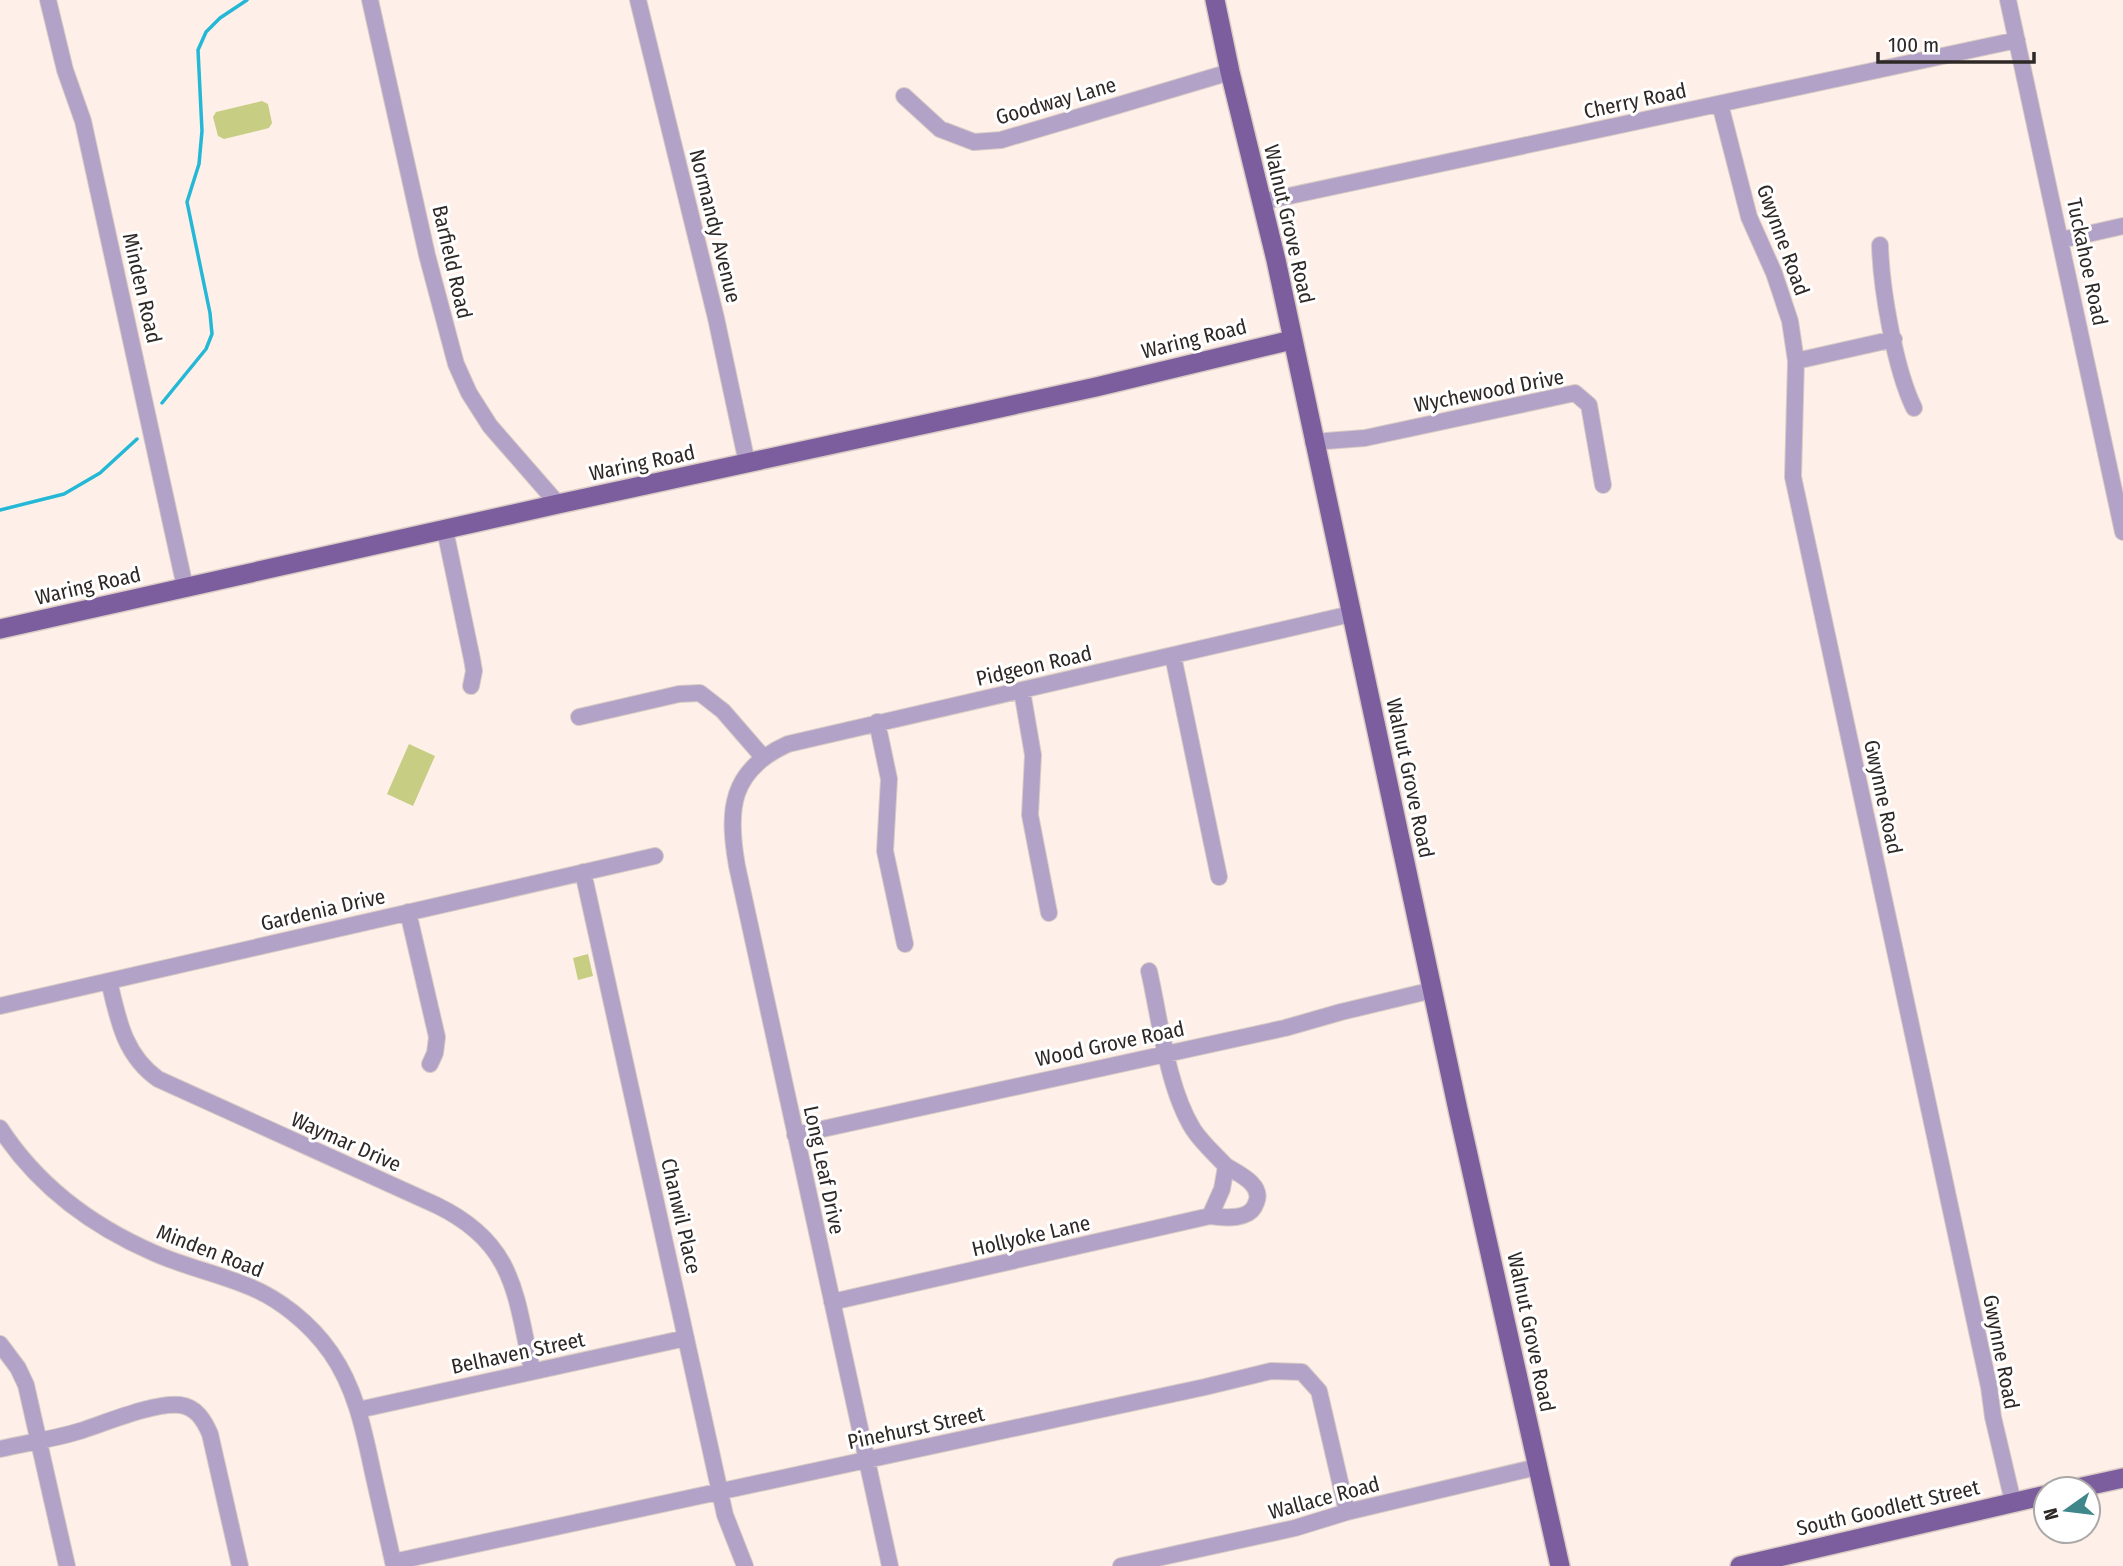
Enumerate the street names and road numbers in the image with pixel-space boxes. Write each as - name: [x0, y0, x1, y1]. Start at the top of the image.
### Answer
- street label: Goodway Lane: [993, 71, 1119, 131]
- street label: Cherry Road: [1581, 77, 1689, 125]
- street label: Walnut Grove Road: [1258, 142, 1320, 306]
- street label: Normandy Avenue: [683, 147, 747, 305]
- street label: Gwynne Road: [1751, 181, 1815, 299]
- street label: Tuckahoe Road: [2061, 196, 2113, 328]
- street label: Barfield Road: [426, 203, 478, 321]
- street label: Minden Road: [117, 230, 167, 346]
- street label: Waring Road: [1139, 313, 1249, 365]
- street label: Wychewood Drive: [1412, 364, 1566, 418]
- street label: Waring Road: [587, 439, 697, 487]
- street label: Waring Road: [33, 561, 143, 611]
- street label: Pidgeon Road: [974, 640, 1094, 692]
- street label: Walnut Grove Road: [1380, 696, 1440, 860]
- street label: Gwynne Road: [1858, 737, 1908, 857]
- street label: Gardenia Drive: [258, 883, 388, 937]
- street label: Wood Grove Road: [1033, 1016, 1187, 1072]
- street label: Long Leaf Drive: [798, 1103, 850, 1237]
- street label: Waymar Drive: [287, 1106, 405, 1178]
- street label: Chanwil Place: [655, 1156, 707, 1276]
- street label: Hollyoke Lane: [969, 1210, 1093, 1262]
- street label: Minden Road: [153, 1219, 267, 1283]
- street label: Walnut Grove Road: [1501, 1250, 1561, 1414]
- street label: Gwynne Road: [1977, 1293, 2025, 1411]
- street label: Belhaven Street: [449, 1326, 587, 1380]
- street label: Pinehurst Street: [845, 1401, 987, 1455]
- street label: Wallace Road: [1266, 1471, 1382, 1525]
- street label: South Goodlett Street: [1794, 1474, 1982, 1542]

